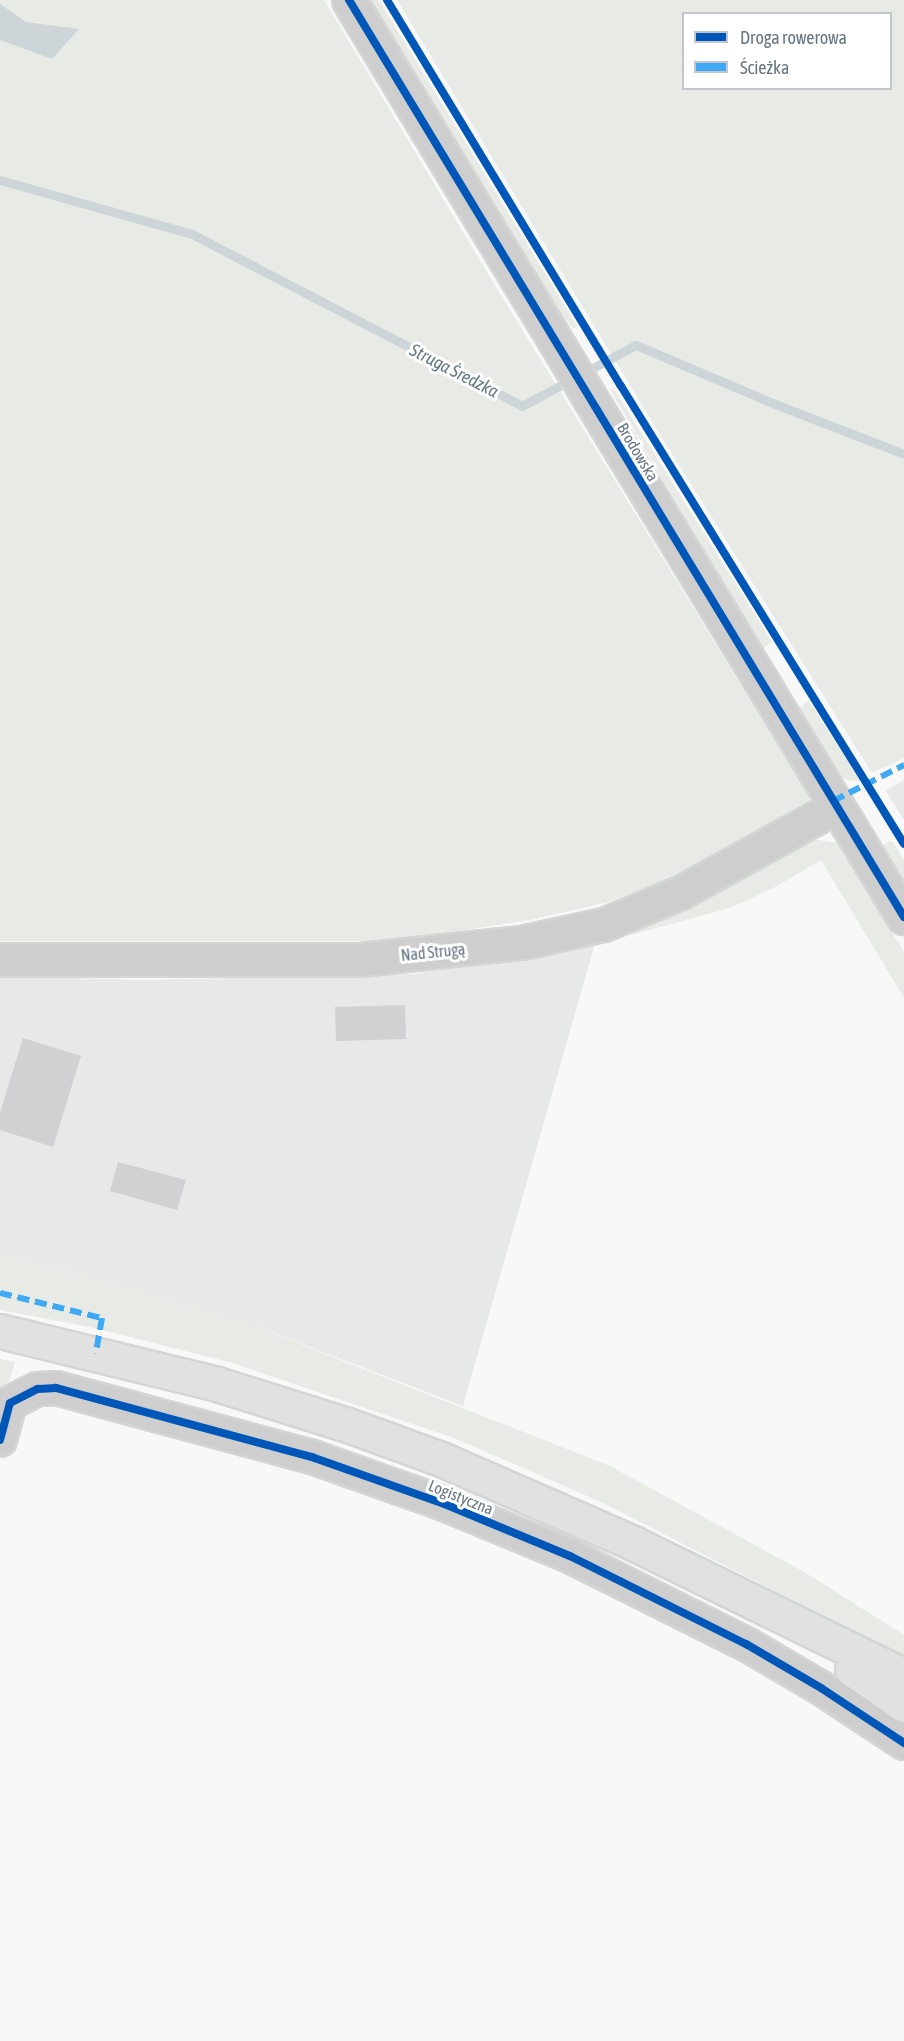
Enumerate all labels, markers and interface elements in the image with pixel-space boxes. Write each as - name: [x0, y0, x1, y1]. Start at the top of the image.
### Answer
- legend: [682, 12, 892, 90]
- text: Droga rowerowa: [740, 27, 847, 48]
- text: Ścieżka: [740, 57, 789, 78]
- water label: Struga Średzka: [406, 339, 502, 403]
- street label: Brodowska: [613, 419, 663, 485]
- street label: Nad Strugą: [400, 939, 466, 965]
- street label: Logistyczna: [426, 1475, 496, 1519]

